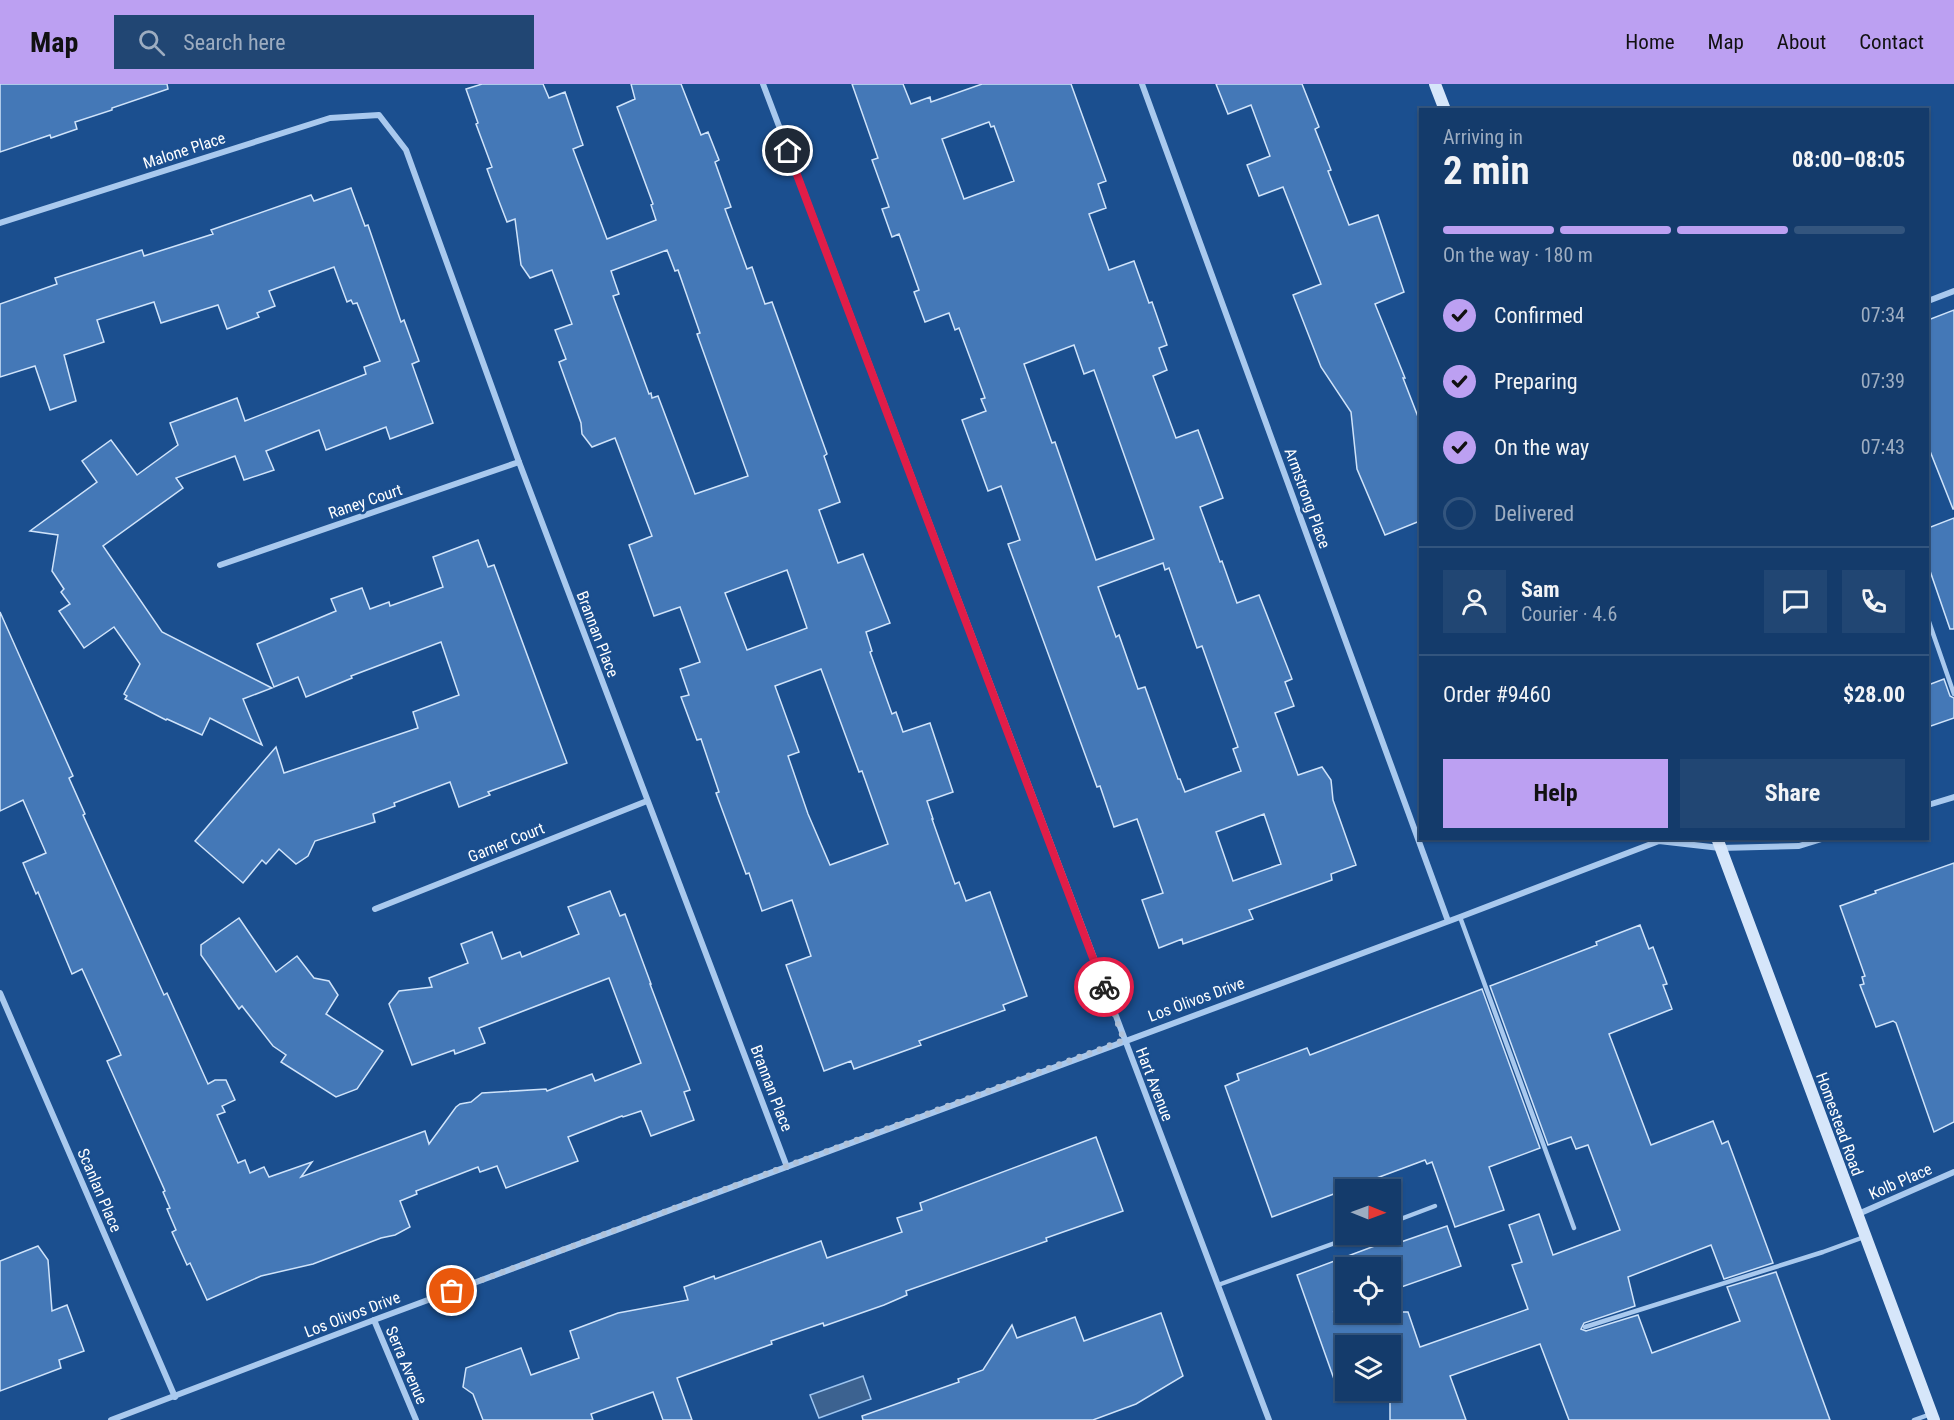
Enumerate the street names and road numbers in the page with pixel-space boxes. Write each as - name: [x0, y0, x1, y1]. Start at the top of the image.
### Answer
- street label: Malone Place: [141, 128, 228, 173]
- street label: Armstrong Place: [1281, 445, 1334, 551]
- street label: Raney Court: [326, 480, 405, 523]
- street label: Brannan Place: [572, 588, 623, 680]
- street label: Garner Court: [465, 818, 547, 866]
- street label: Los Olivos Drive: [1145, 973, 1247, 1026]
- street label: Brannan Place: [746, 1042, 797, 1134]
- street label: Hart Avenue: [1132, 1045, 1177, 1124]
- street label: Homestead Road: [1812, 1070, 1867, 1178]
- street label: Scanlan Place: [73, 1146, 126, 1235]
- street label: Kolb Place: [1866, 1159, 1935, 1204]
- street label: Los Olivos Drive: [302, 1287, 403, 1341]
- street label: Serra Avenue: [382, 1323, 431, 1407]

